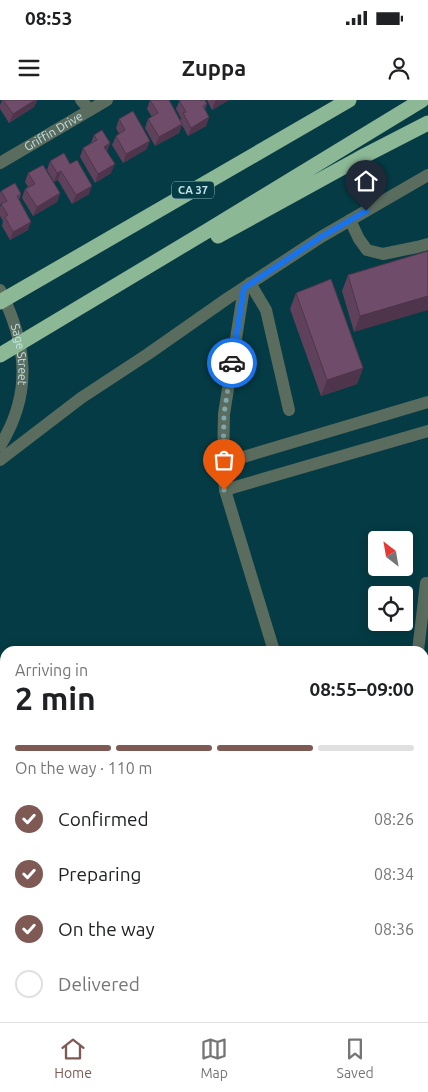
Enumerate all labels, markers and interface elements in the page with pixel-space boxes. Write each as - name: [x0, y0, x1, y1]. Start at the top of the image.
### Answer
- text: 08:53: [25, 7, 73, 29]
- icon: menu: [15, 54, 43, 82]
- icon: person: [385, 54, 413, 82]
- text: Zuppa: [182, 55, 246, 80]
- street label: Griffin Drive: [22, 109, 85, 153]
- pin: [345, 160, 387, 211]
- icon: home: [352, 167, 380, 195]
- road number: CA 37: [172, 182, 214, 198]
- street label: Sage Street: [9, 322, 30, 386]
- courier: [207, 338, 257, 388]
- icon: car: [218, 349, 246, 377]
- pin: [203, 439, 245, 490]
- icon: bag: [210, 446, 238, 474]
- north arrow: [368, 531, 412, 576]
- map controls: [368, 531, 413, 631]
- button: locate: [368, 586, 413, 631]
- text: Arriving in: [15, 661, 88, 679]
- text: 08:55–09:00: [309, 678, 414, 700]
- text: 2 min: [15, 680, 96, 716]
- text: On the way · 110 m: [15, 759, 152, 777]
- icon: check: [15, 805, 43, 833]
- text: Confirmed: [58, 808, 149, 830]
- text: 08:26: [374, 810, 414, 828]
- icon: check: [15, 860, 43, 888]
- text: Preparing: [58, 863, 142, 885]
- text: 08:34: [374, 865, 414, 883]
- icon: check: [15, 915, 43, 943]
- text: On the way: [58, 918, 155, 940]
- text: 08:36: [374, 920, 414, 938]
- text: Delivered: [58, 973, 140, 995]
- tab: Home: [54, 1035, 92, 1081]
- tab: Map: [200, 1035, 228, 1081]
- tab: Saved: [337, 1035, 374, 1081]

